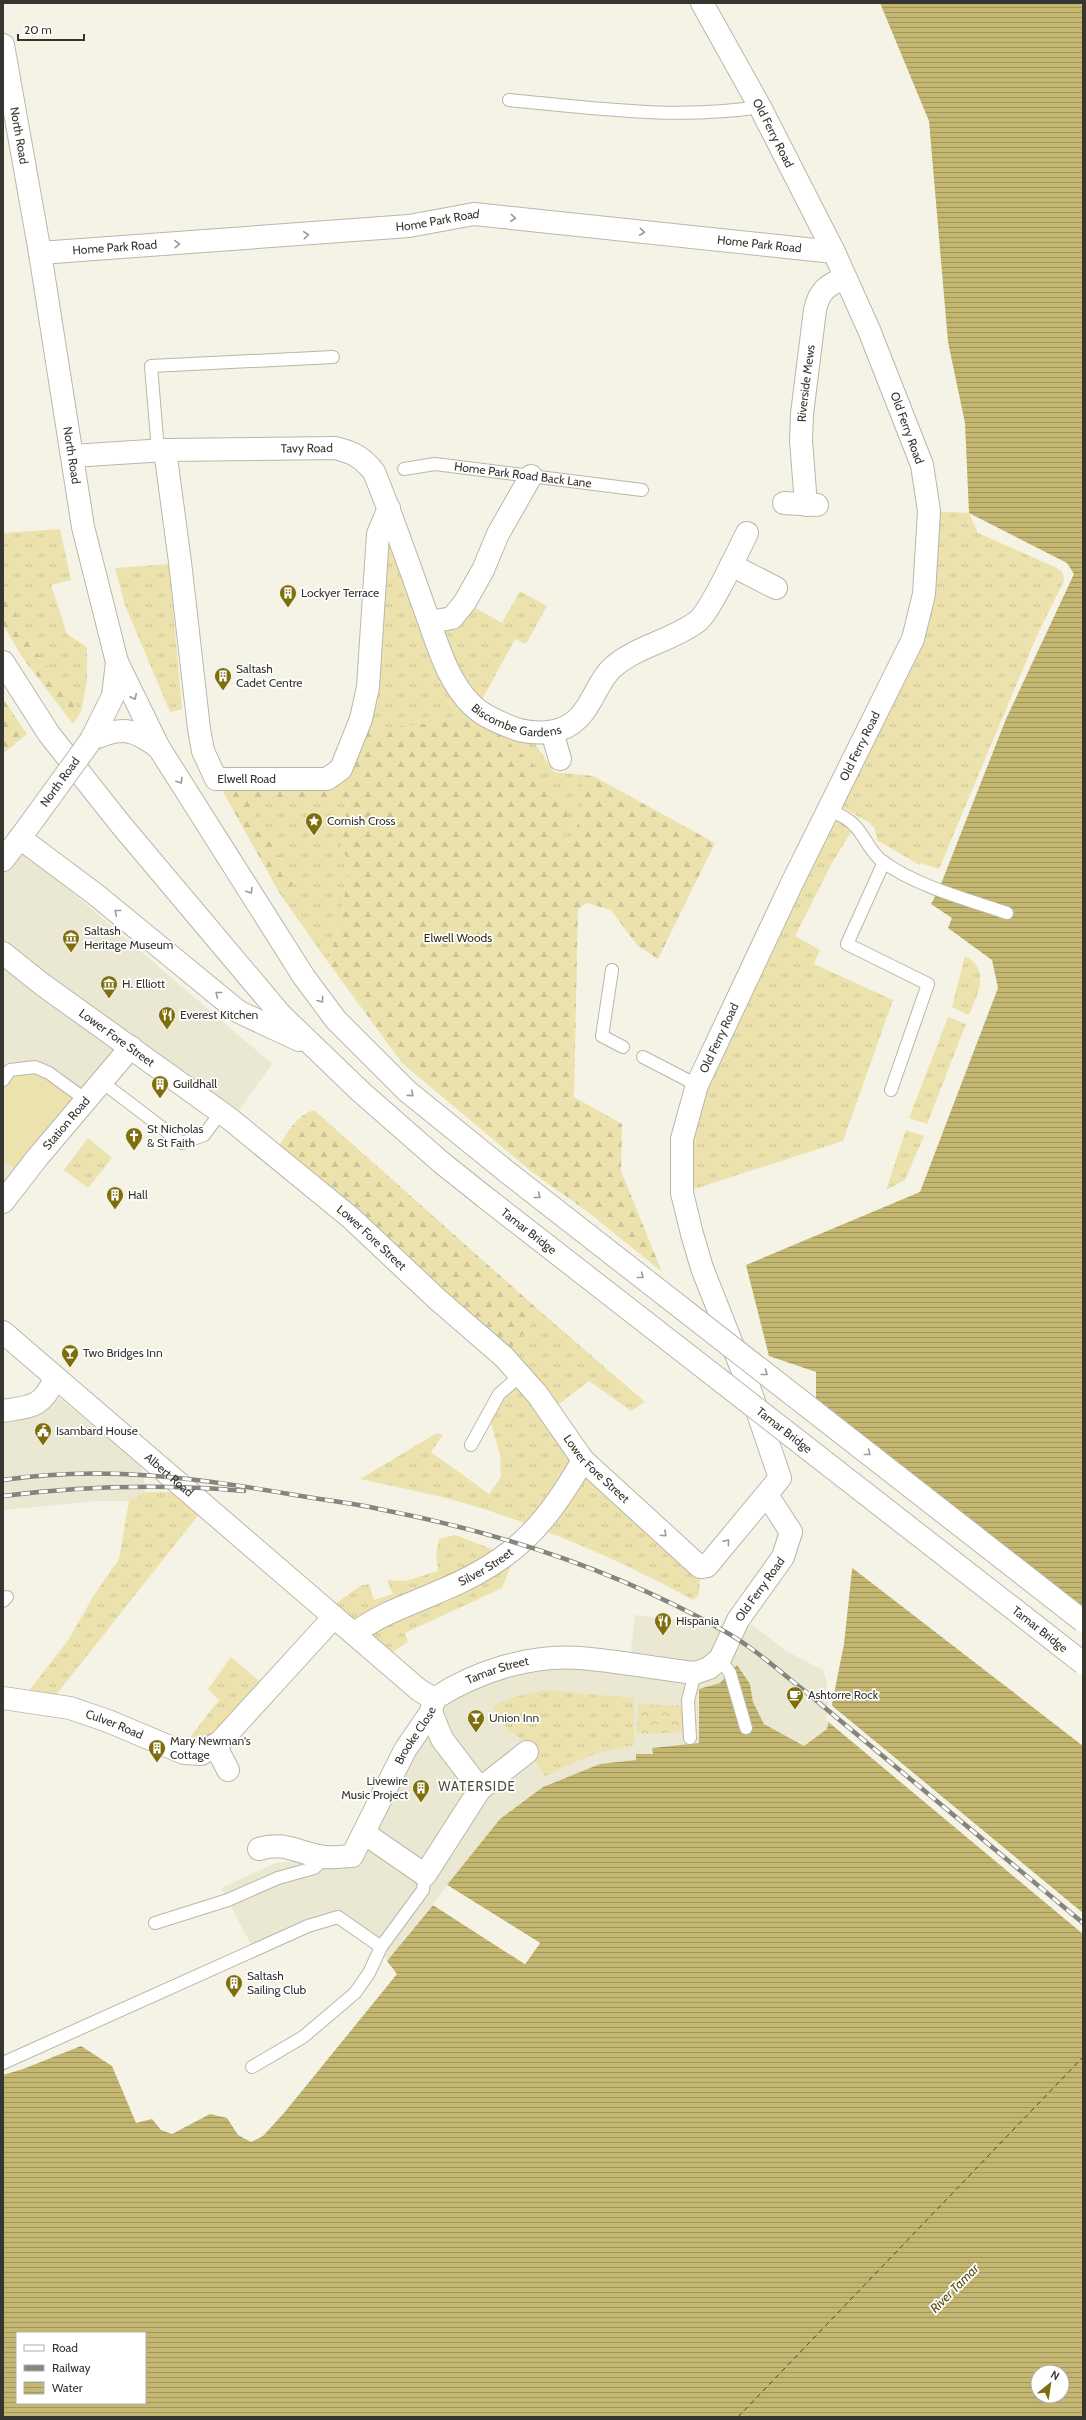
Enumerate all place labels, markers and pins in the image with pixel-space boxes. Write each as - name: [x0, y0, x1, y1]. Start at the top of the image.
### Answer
- building icon: Lockyer Terrace: [278, 583, 298, 608]
- place label: Lockyer Terrace: [301, 585, 379, 600]
- place label: Saltash Cadet Centre: [236, 661, 303, 690]
- building icon: Saltash Cadet Centre: [213, 666, 233, 691]
- place icon: Cornish Cross: [304, 811, 324, 836]
- place label: Cornish Cross: [327, 813, 396, 828]
- place label: Saltash Heritage Museum: [84, 923, 173, 952]
- museum icon: Saltash Heritage Museum: [61, 928, 81, 953]
- museum icon: H. Elliott: [99, 974, 119, 999]
- place label: H. Elliott: [122, 976, 165, 991]
- restaurant icon: Everest Kitchen: [157, 1005, 177, 1030]
- place label: Everest Kitchen: [180, 1007, 259, 1022]
- building icon: Guildhall: [150, 1074, 170, 1099]
- place label: Guildhall: [173, 1076, 217, 1091]
- place label: St Nicholas & St Faith: [147, 1121, 204, 1150]
- church icon: St Nicholas & St Faith: [124, 1126, 144, 1151]
- building icon: Hall: [105, 1185, 125, 1210]
- place label: Hall: [128, 1187, 148, 1202]
- bar icon: Two Bridges Inn: [60, 1343, 80, 1368]
- place label: Two Bridges Inn: [83, 1345, 163, 1360]
- public building icon: Isambard House: [33, 1421, 53, 1446]
- place label: Isambard House: [56, 1423, 138, 1438]
- restaurant icon: Hispania: [653, 1611, 673, 1636]
- place label: Hispania: [676, 1613, 720, 1628]
- cafe icon: Ashtorre Rock: [785, 1685, 805, 1710]
- place label: Ashtorre Rock: [808, 1687, 879, 1702]
- bar icon: Union Inn: [466, 1708, 486, 1733]
- place label: Union Inn: [489, 1710, 539, 1725]
- place label: Mary Newman's Cottage: [170, 1733, 251, 1762]
- building icon: Mary Newman's Cottage: [147, 1738, 167, 1763]
- place label: Livewire Music Project: [341, 1773, 408, 1802]
- building icon: Livewire Music Project: [411, 1778, 431, 1803]
- place label: Saltash Sailing Club: [247, 1968, 307, 1997]
- building icon: Saltash Sailing Club: [224, 1973, 244, 1998]

